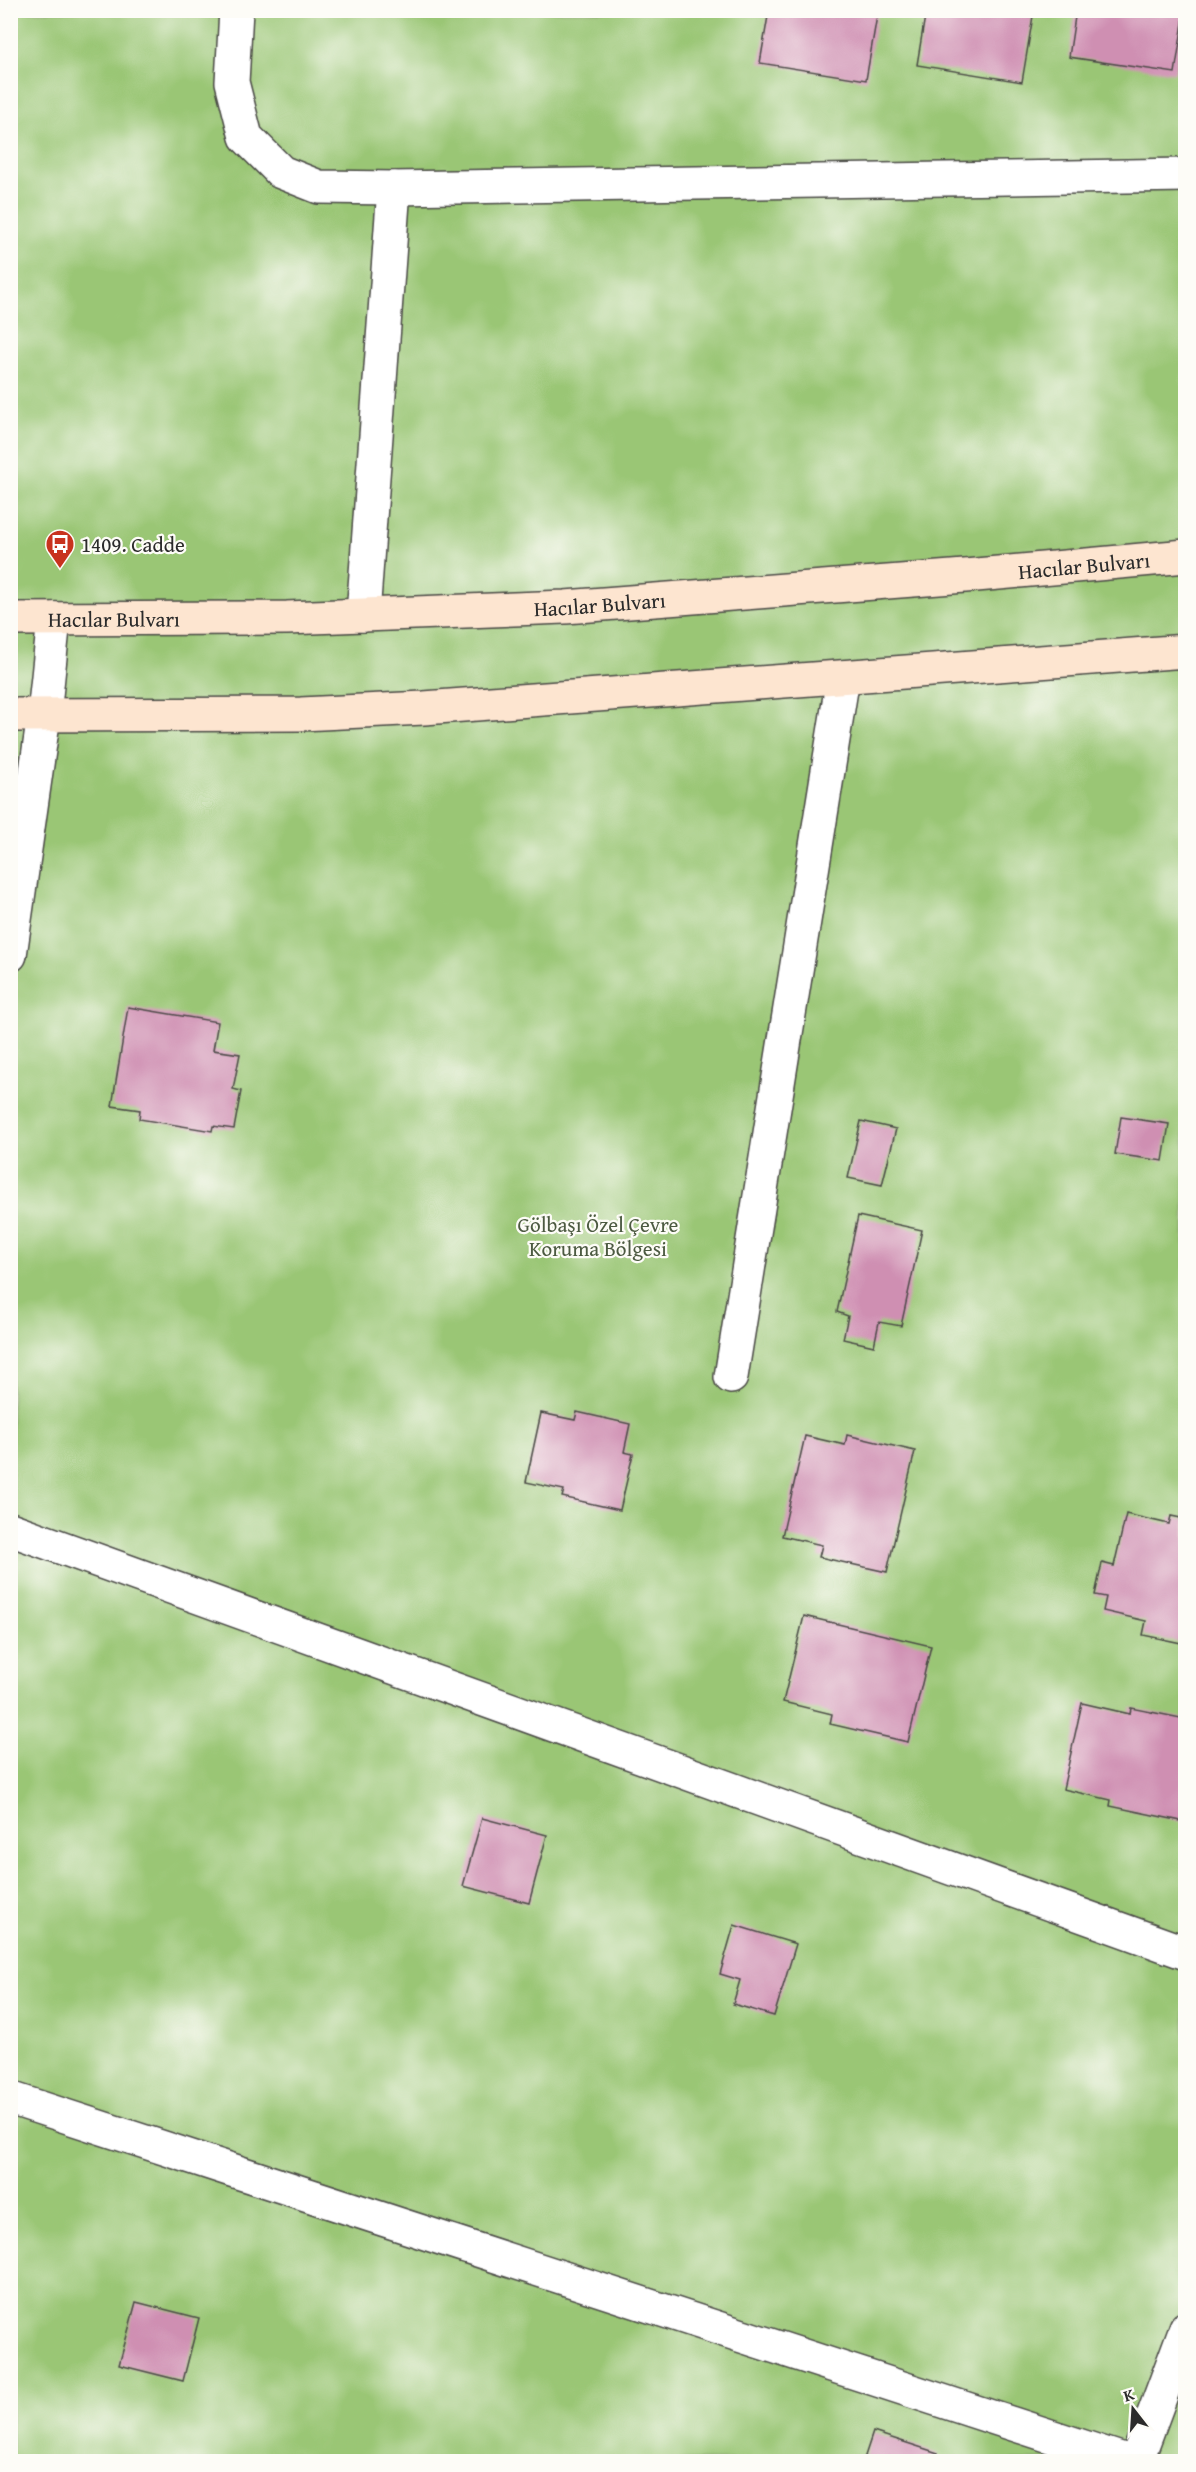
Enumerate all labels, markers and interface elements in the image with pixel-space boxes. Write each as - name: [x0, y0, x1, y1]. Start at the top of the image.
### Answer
- bus stop icon: 1409. Cadde: [44, 528, 76, 570]
- place label: 1409. Cadde: [81, 529, 185, 560]
- street label: Hacılar Bulvarı: [1017, 544, 1151, 587]
- street label: Hacılar Bulvarı: [533, 584, 667, 624]
- street label: Hacılar Bulvarı: [48, 603, 180, 634]
- park label: Gölbaşı Özel Çevre Koruma Bölgesi: [518, 1209, 679, 1264]
- north arrow: [1103, 2379, 1163, 2439]
- text: K: [1120, 2381, 1138, 2408]

